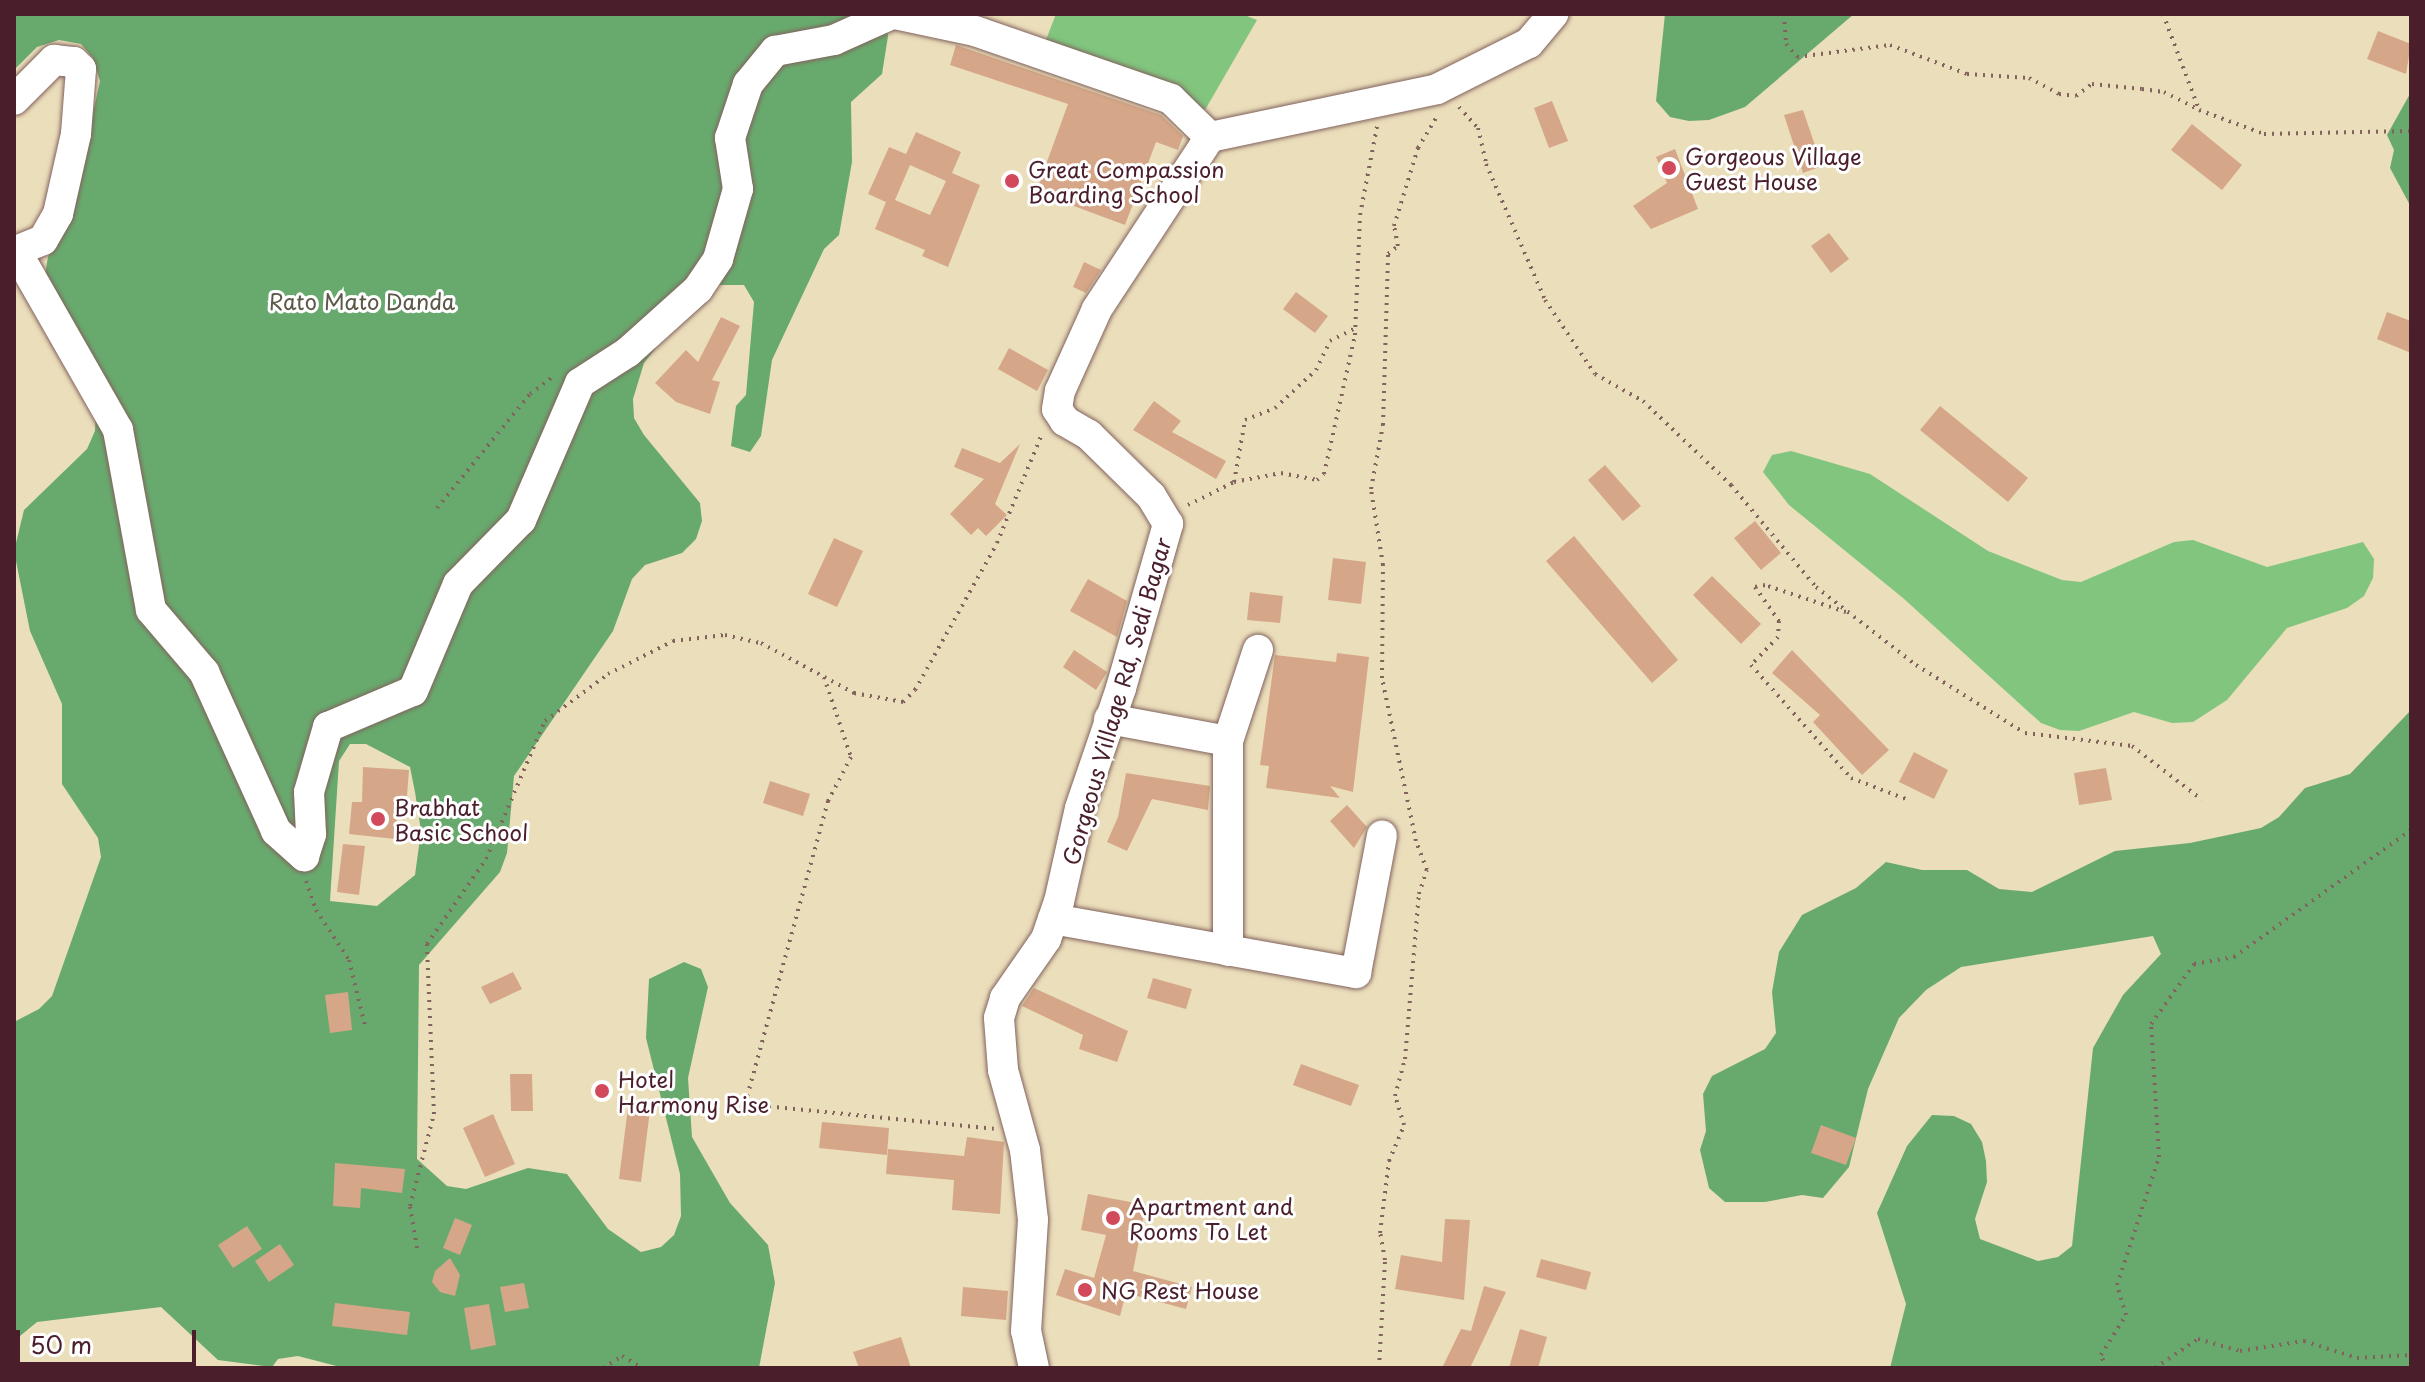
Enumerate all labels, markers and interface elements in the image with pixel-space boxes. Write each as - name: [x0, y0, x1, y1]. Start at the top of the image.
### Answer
- place label: Gorgeous Village Guest House: [1685, 142, 1862, 194]
- place label: Great Compassion Boarding School: [1028, 155, 1225, 206]
- marker: Gorgeous Village Guest House: [1660, 159, 1678, 177]
- marker: Great Compassion Boarding School: [1003, 172, 1021, 190]
- park label: Rato Mato Danda: [268, 288, 456, 314]
- street label: Gorgeous Village Rd, Sedi Bagar: [1056, 534, 1176, 868]
- place label: Brabhat Basic School: [394, 793, 526, 844]
- marker: Brabhat Basic School: [369, 810, 387, 828]
- place label: Hotel Harmony Rise: [618, 1065, 768, 1116]
- marker: Hotel Harmony Rise: [593, 1082, 611, 1100]
- place label: Apartment and Rooms To Let: [1129, 1192, 1294, 1244]
- marker: Apartment and Rooms To Let: [1104, 1209, 1122, 1227]
- place label: NG Rest House: [1101, 1277, 1261, 1303]
- marker: NG Rest House: [1076, 1281, 1094, 1299]
- scale bar: [20, 1314, 200, 1364]
- text: 50 m: [30, 1326, 92, 1362]

